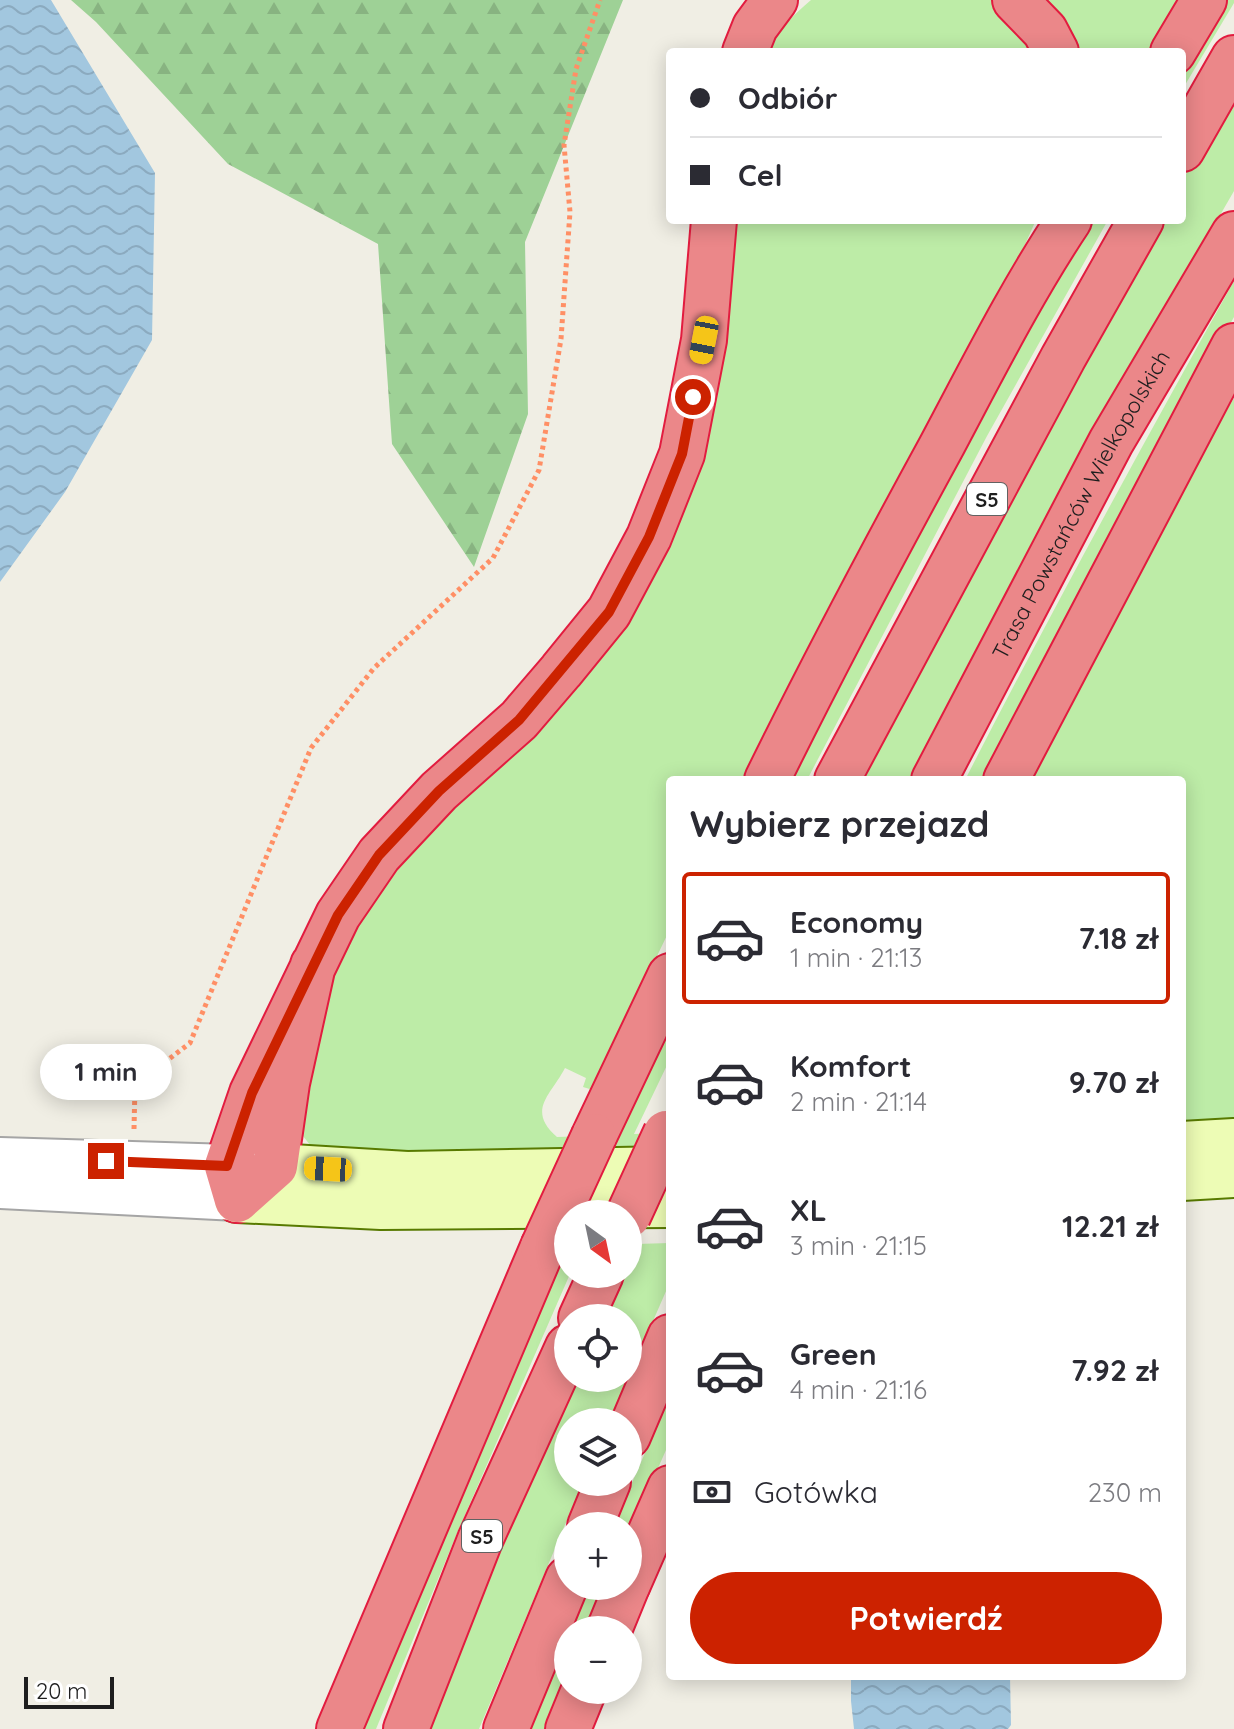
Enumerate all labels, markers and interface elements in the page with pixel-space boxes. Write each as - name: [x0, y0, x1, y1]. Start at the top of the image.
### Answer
- text: Odbiór: [738, 79, 838, 117]
- text: Cel: [738, 156, 783, 194]
- car: [688, 314, 720, 366]
- street label: Trasa Powstańców Wielkopolskich: [986, 345, 1176, 664]
- route start: [675, 379, 711, 415]
- road number: S5: [967, 483, 1007, 515]
- text: Wybierz przejazd: [690, 801, 989, 846]
- icon: car: [694, 902, 766, 974]
- text: Economy: [790, 903, 923, 941]
- text: 7.18 zł: [1079, 919, 1158, 957]
- text: 1 min · 21:13: [790, 941, 922, 974]
- callout: 1 min: [40, 1045, 172, 1101]
- icon: car: [694, 1046, 766, 1118]
- text: Komfort: [790, 1047, 912, 1085]
- text: 1 min: [75, 1055, 138, 1088]
- text: 9.70 zł: [1069, 1063, 1158, 1101]
- text: 2 min · 21:14: [790, 1085, 927, 1118]
- route end: [88, 1143, 124, 1179]
- car: [303, 1156, 353, 1182]
- icon: car: [694, 1190, 766, 1262]
- text: XL: [790, 1191, 827, 1229]
- north arrow: [554, 1200, 642, 1288]
- map controls: [554, 1200, 642, 1704]
- text: 12.21 zł: [1062, 1207, 1158, 1245]
- text: 3 min · 21:15: [790, 1229, 927, 1262]
- button: locate: [554, 1304, 642, 1392]
- icon: car: [694, 1334, 766, 1406]
- text: Green: [790, 1335, 877, 1373]
- text: 7.92 zł: [1071, 1351, 1158, 1389]
- text: 4 min · 21:16: [790, 1373, 927, 1406]
- button: layers: [554, 1408, 642, 1496]
- icon: cash: [690, 1470, 734, 1514]
- text: Gotówka: [754, 1473, 878, 1511]
- text: 230 m: [1088, 1476, 1162, 1509]
- button: +: [554, 1512, 642, 1600]
- road number: S5: [462, 1520, 502, 1552]
- button: Potwierdź: [690, 1572, 1162, 1664]
- button: −: [554, 1616, 642, 1704]
- scale bar: [24, 1673, 114, 1709]
- text: 20 m: [36, 1677, 87, 1705]

